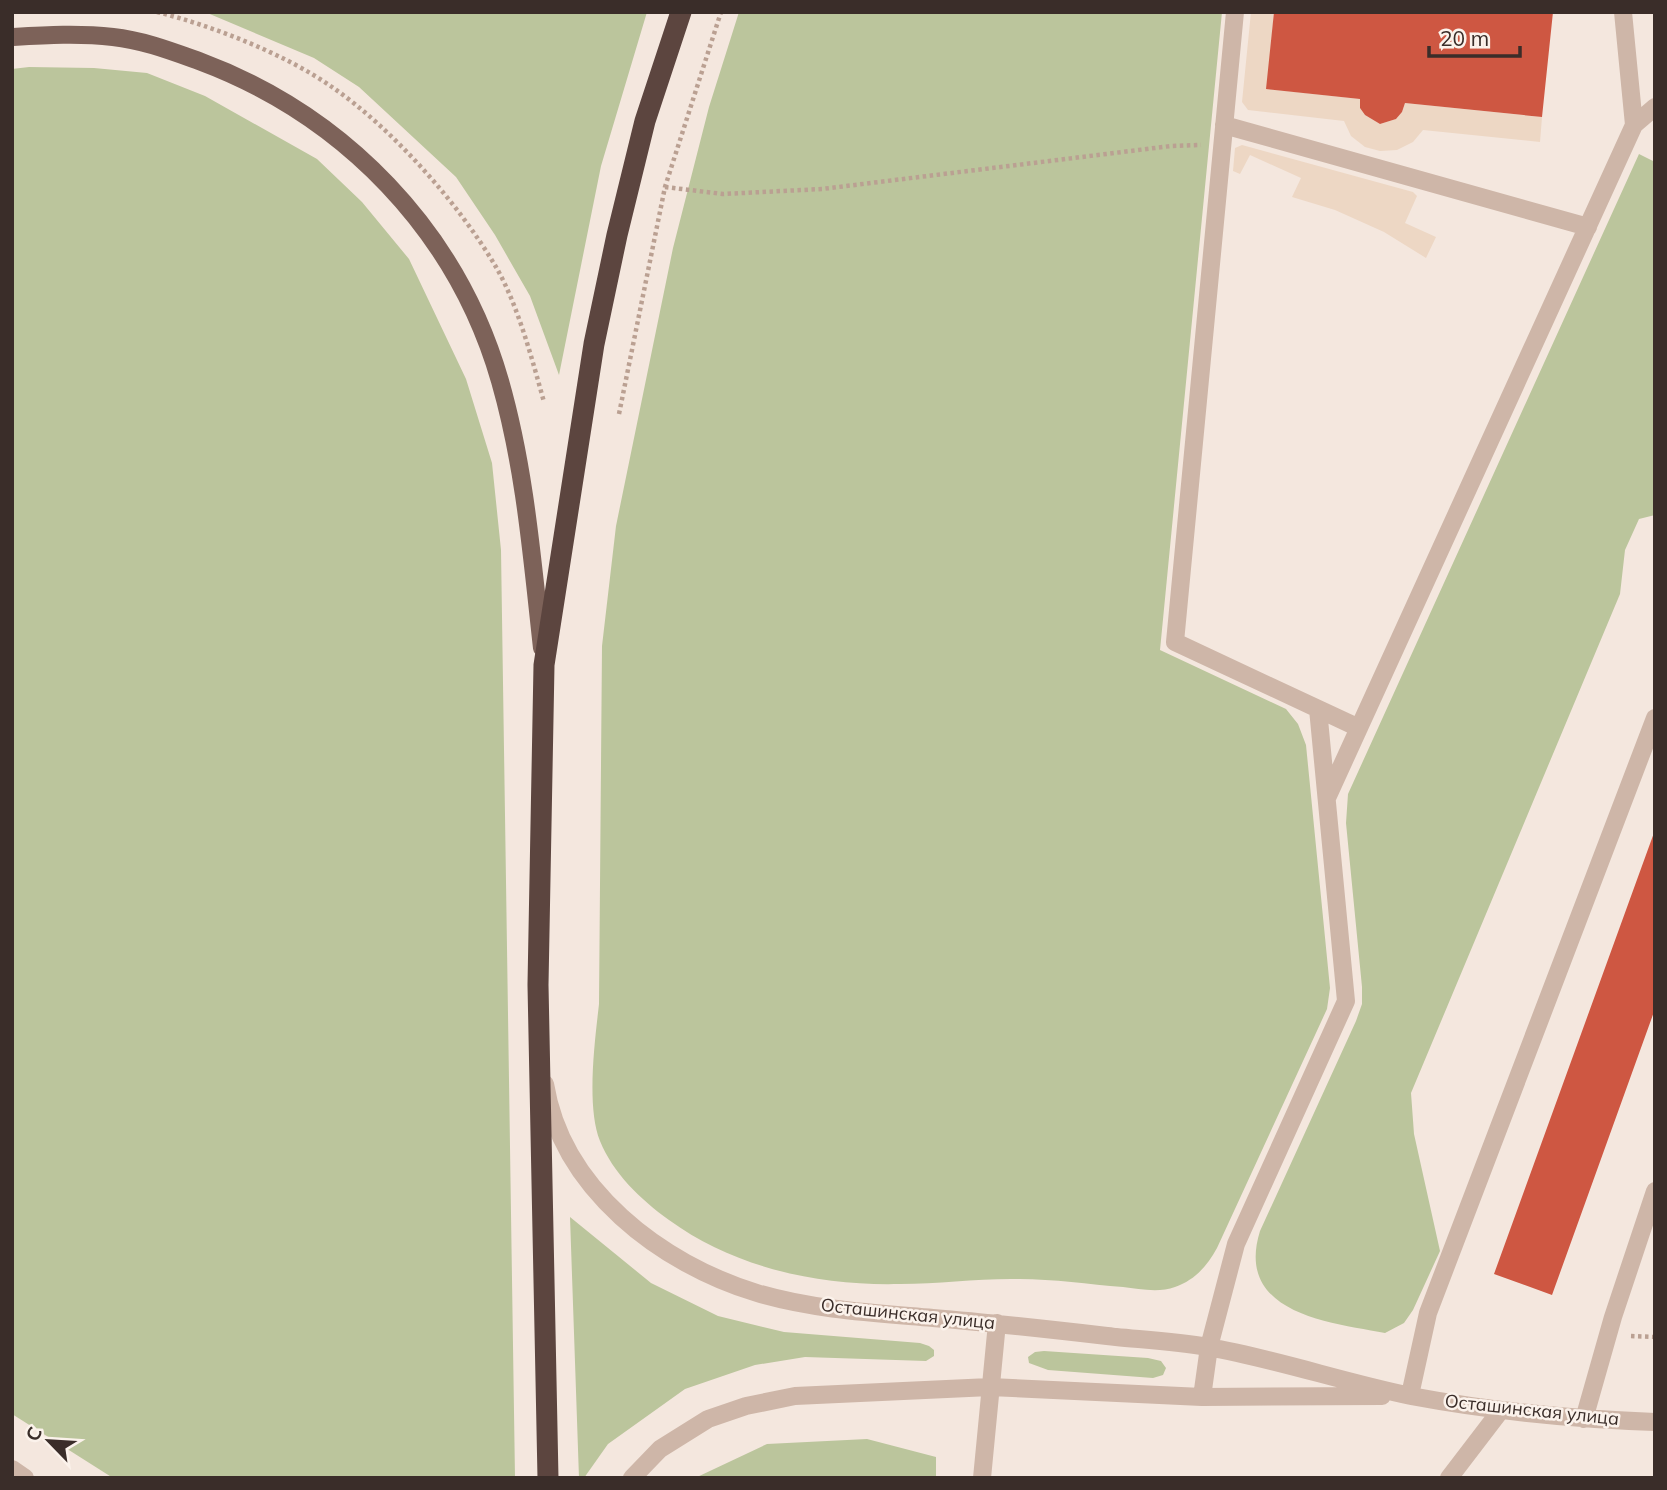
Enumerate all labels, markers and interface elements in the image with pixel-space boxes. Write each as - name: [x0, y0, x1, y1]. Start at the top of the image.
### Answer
- scale bar: [1429, 14, 1520, 58]
- text: 20 m: [1440, 25, 1489, 51]
- street label: Осташинская улица: [820, 1293, 996, 1334]
- street label: Осташинская улица: [1444, 1389, 1620, 1430]
- north arrow: [14, 1406, 84, 1476]
- text: С: [20, 1423, 47, 1445]

